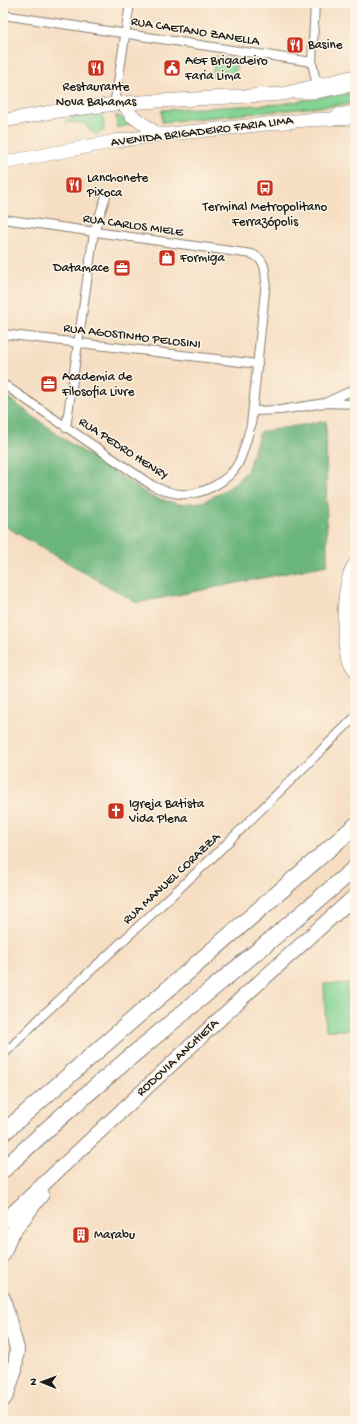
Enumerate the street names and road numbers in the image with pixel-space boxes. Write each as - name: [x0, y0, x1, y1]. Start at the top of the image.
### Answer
- street label: RUA CAETANO ZANELLA: [130, 14, 262, 50]
- street label: AVENIDA BRIGADEIRO FARIA LIMA: [110, 113, 295, 151]
- street label: RUA CARLOS MIELE: [82, 212, 185, 241]
- street label: RUA AGOSTINHO PELOSINI: [62, 321, 202, 353]
- street label: RUA PEDRO HENRY: [76, 415, 170, 483]
- street label: RUA MANUEL CORAZZA: [120, 829, 225, 928]
- street label: RODOVIA ANCHIETA: [134, 1015, 223, 1100]

